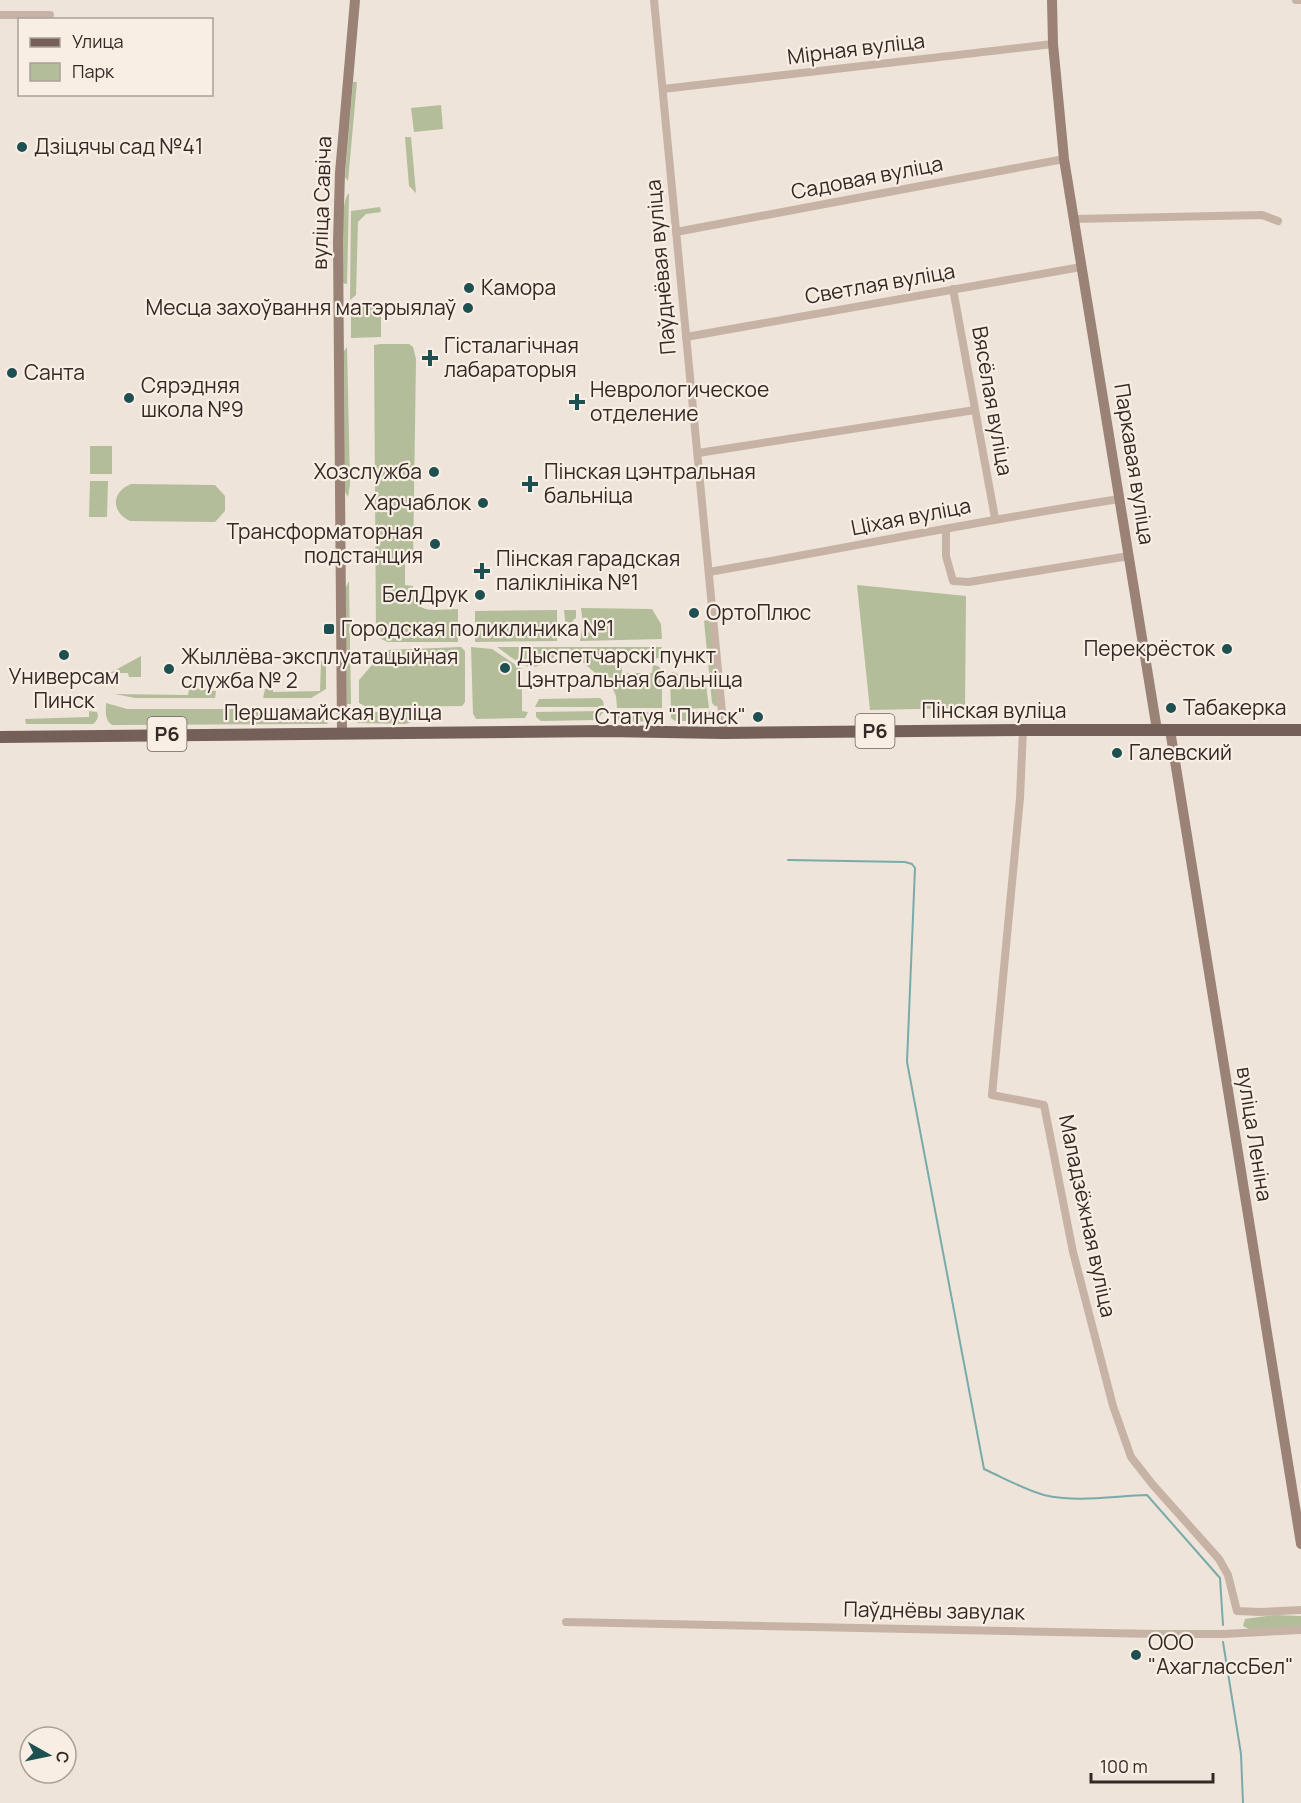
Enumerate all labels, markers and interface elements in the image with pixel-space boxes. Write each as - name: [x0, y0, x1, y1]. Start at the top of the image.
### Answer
- legend: [18, 18, 213, 96]
- street label: Мірная вуліца: [785, 26, 926, 70]
- text: Улица: [72, 29, 124, 53]
- text: Парк: [72, 59, 115, 83]
- place label: Дзіцячы сад №41: [34, 132, 203, 160]
- street label: вуліца Савіча: [305, 136, 337, 270]
- marker: Дзіцячы сад №41: [15, 140, 29, 154]
- street label: Садовая вуліца: [789, 149, 945, 205]
- street label: Паўднёвая вуліца: [638, 178, 682, 356]
- street label: Светлая вуліца: [803, 256, 957, 310]
- place label: Камора: [481, 273, 556, 301]
- marker: Камора: [462, 281, 476, 295]
- place label: Месца захоўвання матэрыялаў: [146, 293, 456, 321]
- marker: Месца захоўвання матэрыялаў: [461, 301, 475, 315]
- street label: Вясёлая вуліца: [966, 324, 1020, 478]
- place label: Гісталагічная лабараторыя: [444, 331, 579, 383]
- marker: Гісталагічная лабараторыя: [421, 349, 439, 367]
- place label: Санта: [24, 358, 85, 386]
- marker: Санта: [5, 366, 19, 380]
- place label: Сярэдняя школа №9: [141, 371, 244, 423]
- place label: Неврологическое отделение: [590, 375, 769, 427]
- street label: Паркавая вуліца: [1108, 381, 1162, 547]
- marker: Сярэдняя школа №9: [122, 391, 136, 405]
- marker: Неврологическое отделение: [568, 393, 586, 411]
- place label: Хозслужба: [314, 457, 422, 485]
- place label: Пінская цэнтральная бальніца: [544, 457, 756, 509]
- marker: Хозслужба: [427, 465, 441, 479]
- marker: Пінская цэнтральная бальніца: [521, 475, 539, 493]
- place label: Харчаблок: [364, 488, 472, 516]
- street label: Ціхая вуліца: [848, 491, 973, 541]
- marker: Харчаблок: [476, 496, 490, 510]
- place label: Трансформаторная подстанция: [227, 517, 423, 569]
- marker: Трансформаторная подстанция: [428, 537, 442, 551]
- place label: Пінская гарадская паліклініка №1: [496, 544, 680, 596]
- marker: Пінская гарадская паліклініка №1: [473, 562, 491, 580]
- place label: БелДрук: [382, 580, 469, 608]
- marker: БелДрук: [473, 588, 487, 602]
- place label: ОртоПлюс: [706, 598, 811, 626]
- marker: ОртоПлюс: [687, 606, 701, 620]
- place label: Городская поликлиника №1: [341, 614, 615, 642]
- marker: Городская поликлиника №1: [322, 622, 336, 636]
- place label: Перекрёсток: [1084, 634, 1216, 662]
- place label: Дыспетчарскі пункт Цэнтральная бальніца: [517, 641, 743, 693]
- place label: Жыллёва-эксплуатацыйная служба № 2: [181, 642, 458, 694]
- marker: Перекрёсток: [1220, 642, 1234, 656]
- marker: Универсам Пинск: [57, 648, 71, 662]
- marker: Дыспетчарскі пункт Цэнтральная бальніца: [498, 661, 512, 675]
- place label: Универсам Пинск: [9, 662, 119, 714]
- marker: Жыллёва-эксплуатацыйная служба № 2: [162, 662, 176, 676]
- place label: Табакерка: [1183, 693, 1286, 721]
- street label: Пінская вуліца: [922, 696, 1066, 724]
- street label: Першамайская вуліца: [224, 698, 442, 726]
- marker: Табакерка: [1164, 701, 1178, 715]
- place label: Статуя "Пинск": [595, 702, 746, 730]
- marker: Статуя "Пинск": [751, 710, 765, 724]
- road number: Р6: [856, 714, 894, 748]
- road number: Р6: [148, 717, 186, 751]
- place label: Галевский: [1129, 738, 1232, 766]
- marker: Галевский: [1110, 746, 1124, 760]
- street label: вуліца Леніна: [1231, 1064, 1279, 1203]
- street label: Маладзёжная вуліца: [1053, 1112, 1123, 1320]
- street label: Паўднёвы завулак: [843, 1594, 1026, 1626]
- place label: ООО "АхаглассБел": [1148, 1628, 1293, 1680]
- marker: ООО "АхаглассБел": [1129, 1648, 1143, 1662]
- north arrow: [18, 1725, 78, 1785]
- scale bar: [1091, 1746, 1212, 1784]
- text: С: [51, 1750, 75, 1765]
- text: 100 m: [1100, 1754, 1148, 1778]

